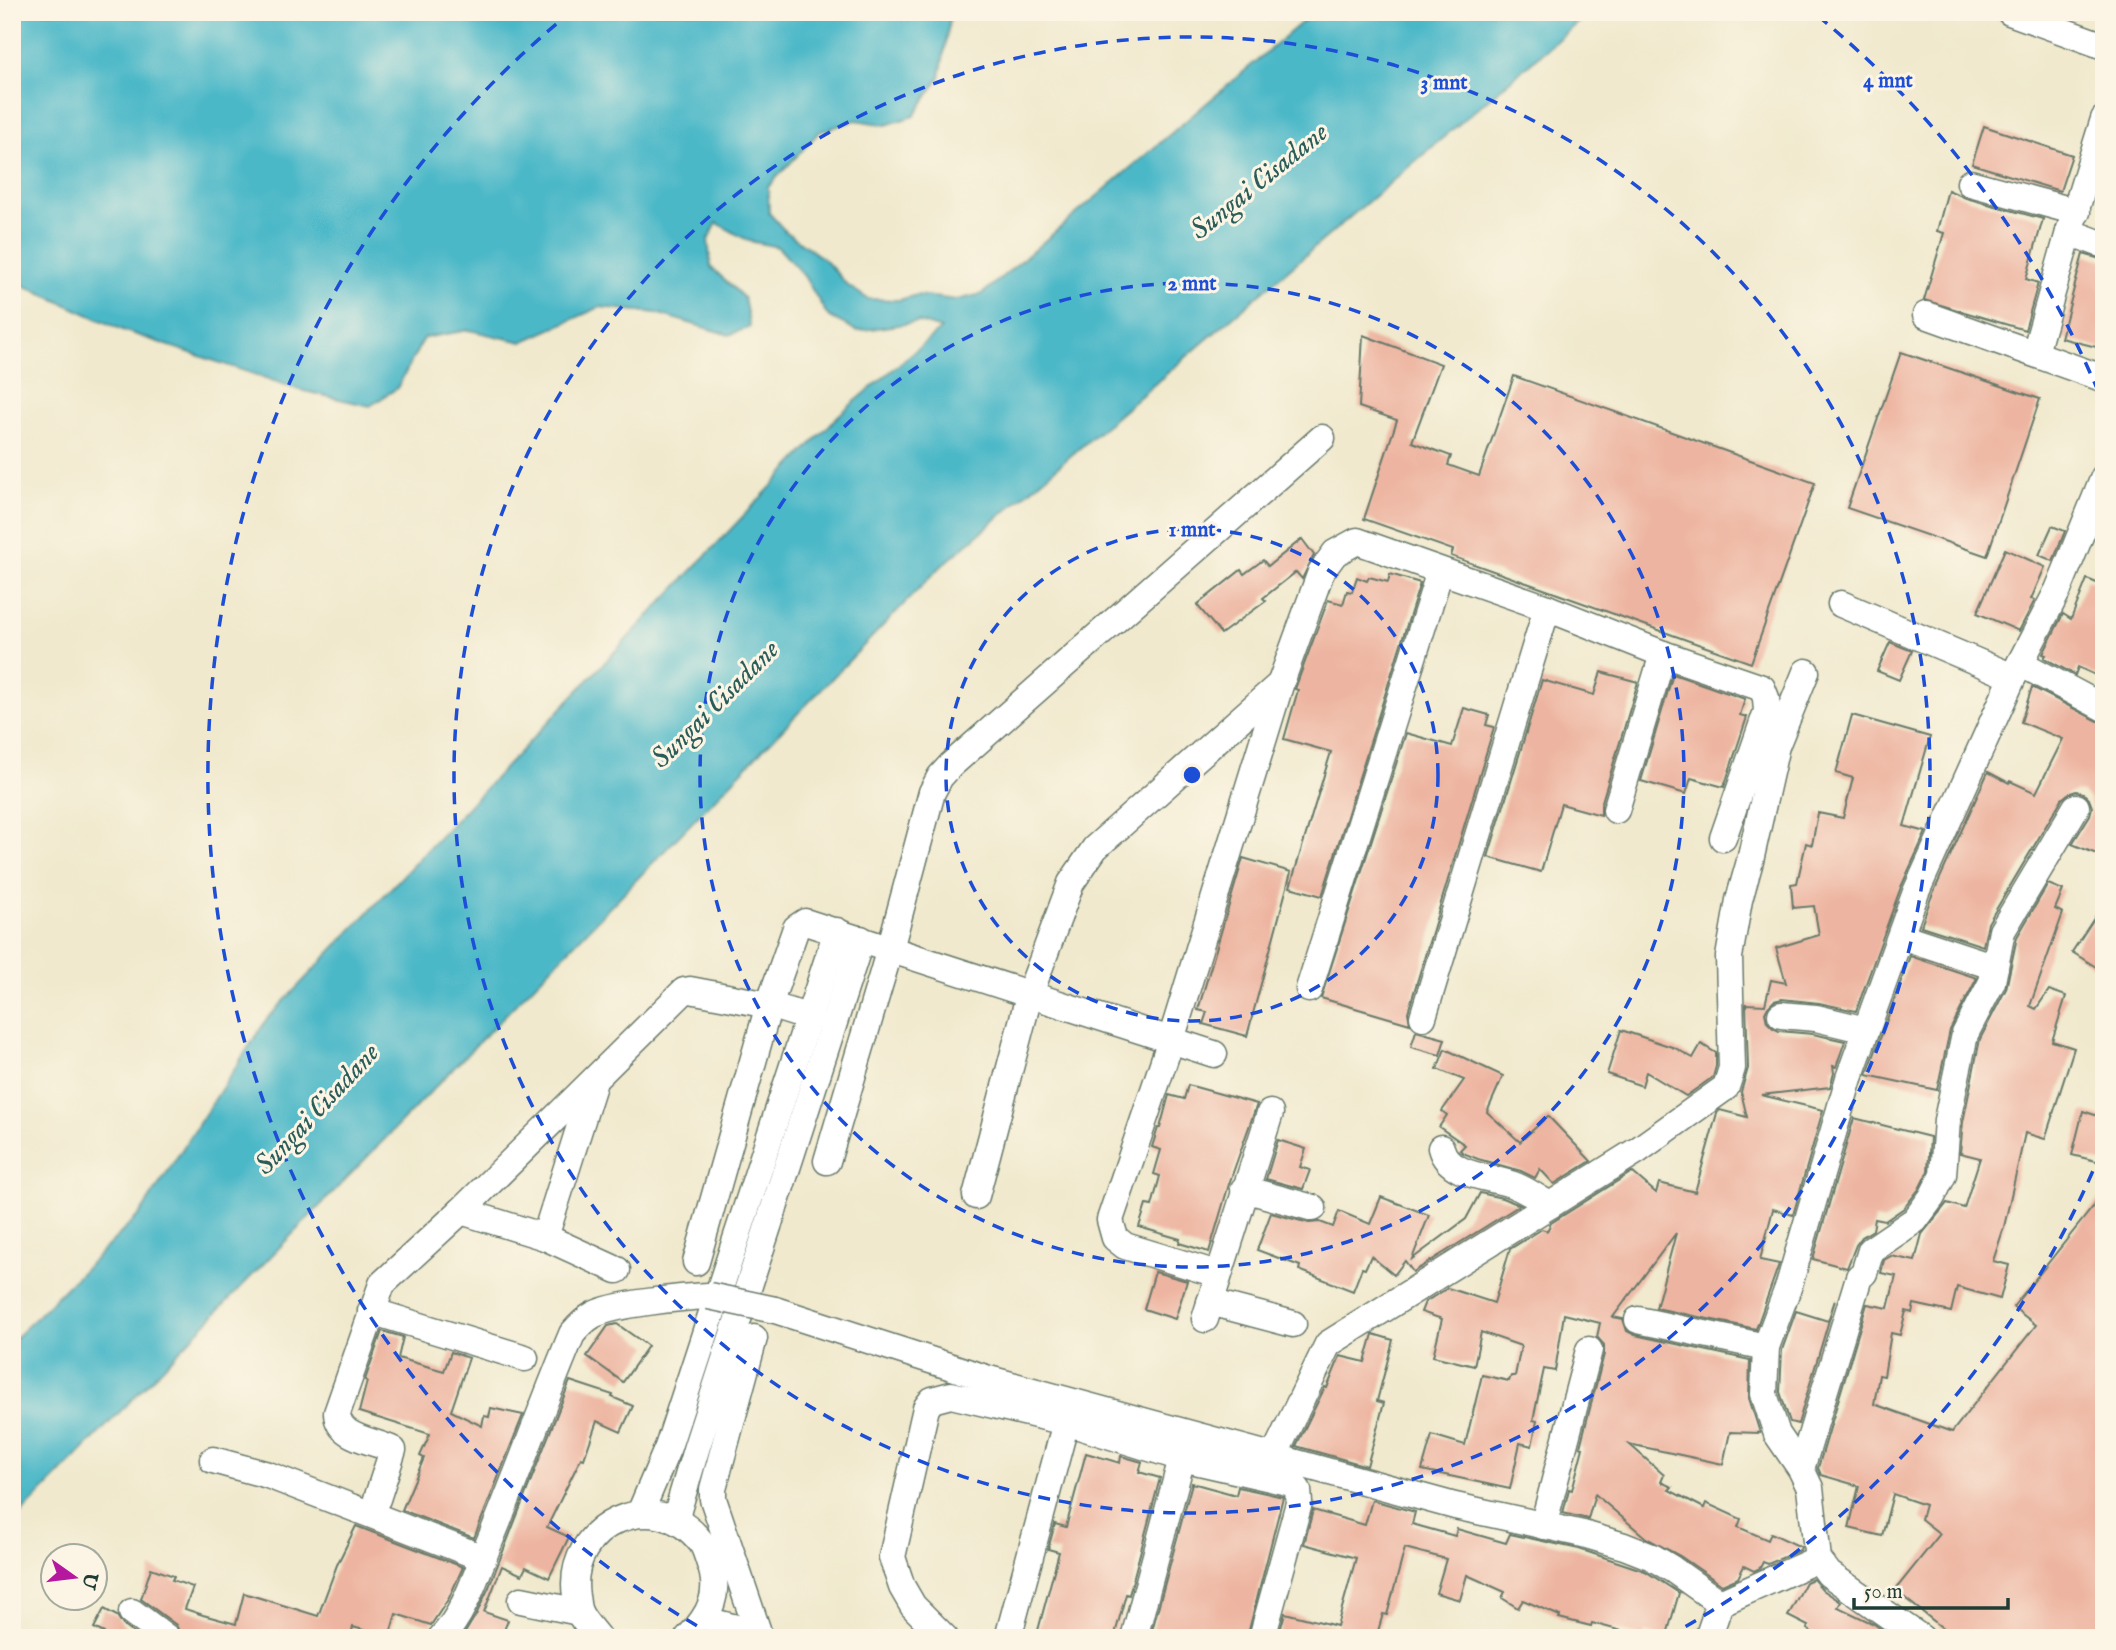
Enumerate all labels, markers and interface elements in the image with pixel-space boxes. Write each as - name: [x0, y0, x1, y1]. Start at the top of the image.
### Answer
- text: 4 mnt: [1863, 68, 1914, 95]
- text: 3 mnt: [1421, 70, 1468, 97]
- water label: Sungai Cisadane: [1183, 115, 1336, 248]
- text: 2 mnt: [1168, 271, 1217, 298]
- text: 1 mnt: [1169, 517, 1216, 544]
- water label: Sungai Cisadane: [644, 633, 788, 776]
- centre of rings: [1180, 763, 1204, 787]
- water label: Sungai Cisadane: [248, 1036, 388, 1183]
- north arrow: [38, 1542, 108, 1612]
- scale bar: [1854, 1566, 2008, 1610]
- text: U: [75, 1569, 102, 1592]
- text: 50 m: [1864, 1579, 1903, 1606]

